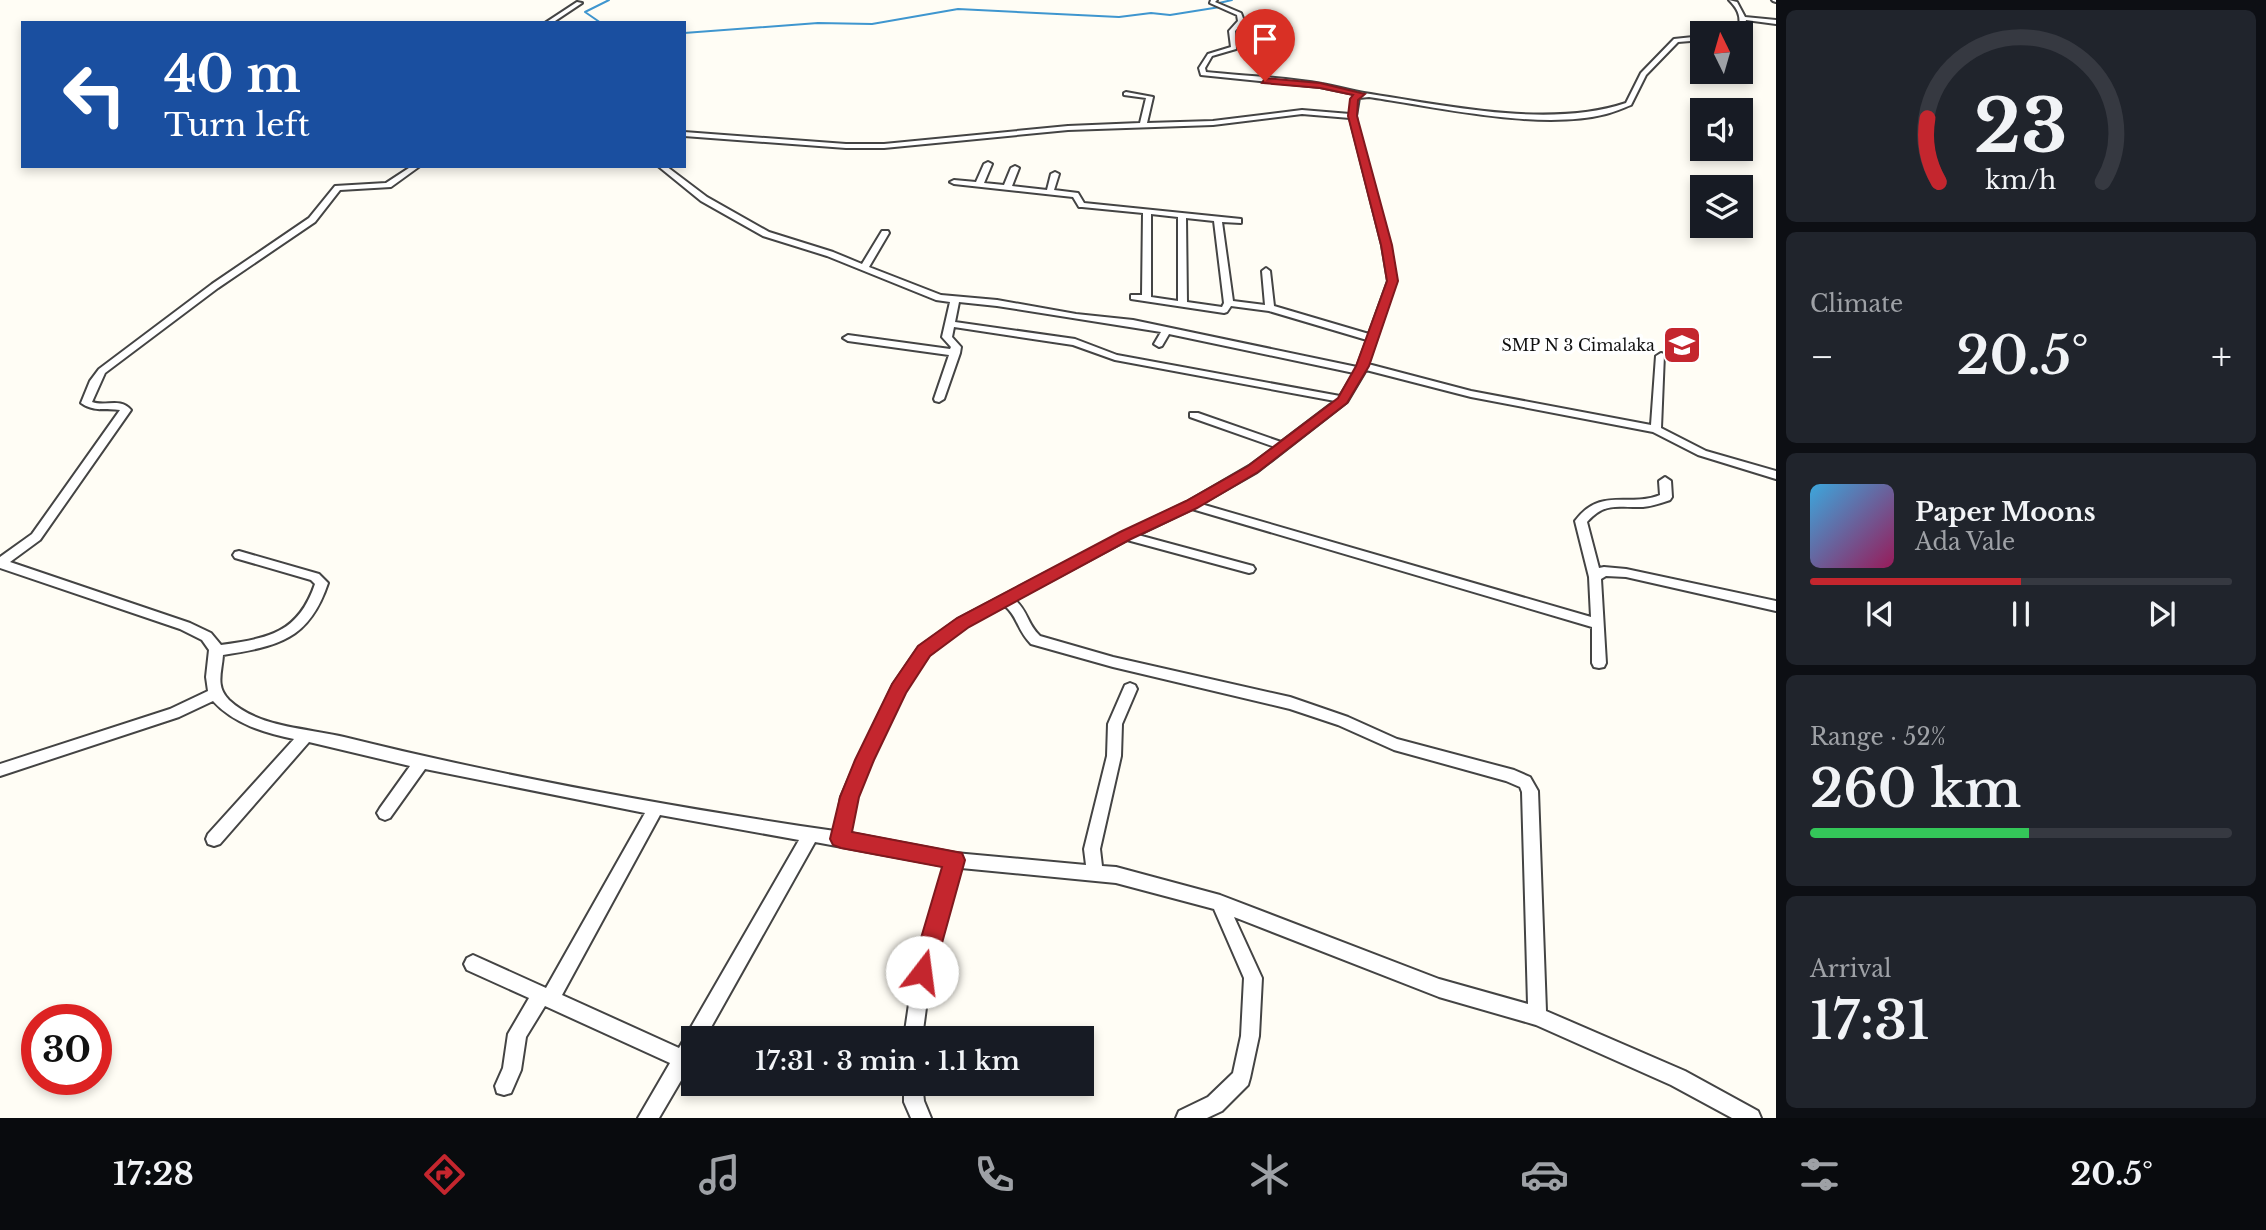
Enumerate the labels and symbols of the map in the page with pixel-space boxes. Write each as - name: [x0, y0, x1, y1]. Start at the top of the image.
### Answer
- pin: [1235, 9, 1295, 81]
- north arrow: [1690, 21, 1754, 84]
- school or university icon: SMP N 3 Cimalaka: [1661, 324, 1703, 366]
- place label: SMP N 3 Cimalaka: [1502, 335, 1655, 355]
- position arrow: [885, 935, 959, 1009]
- speed limit sign: 30: [21, 1004, 112, 1095]

